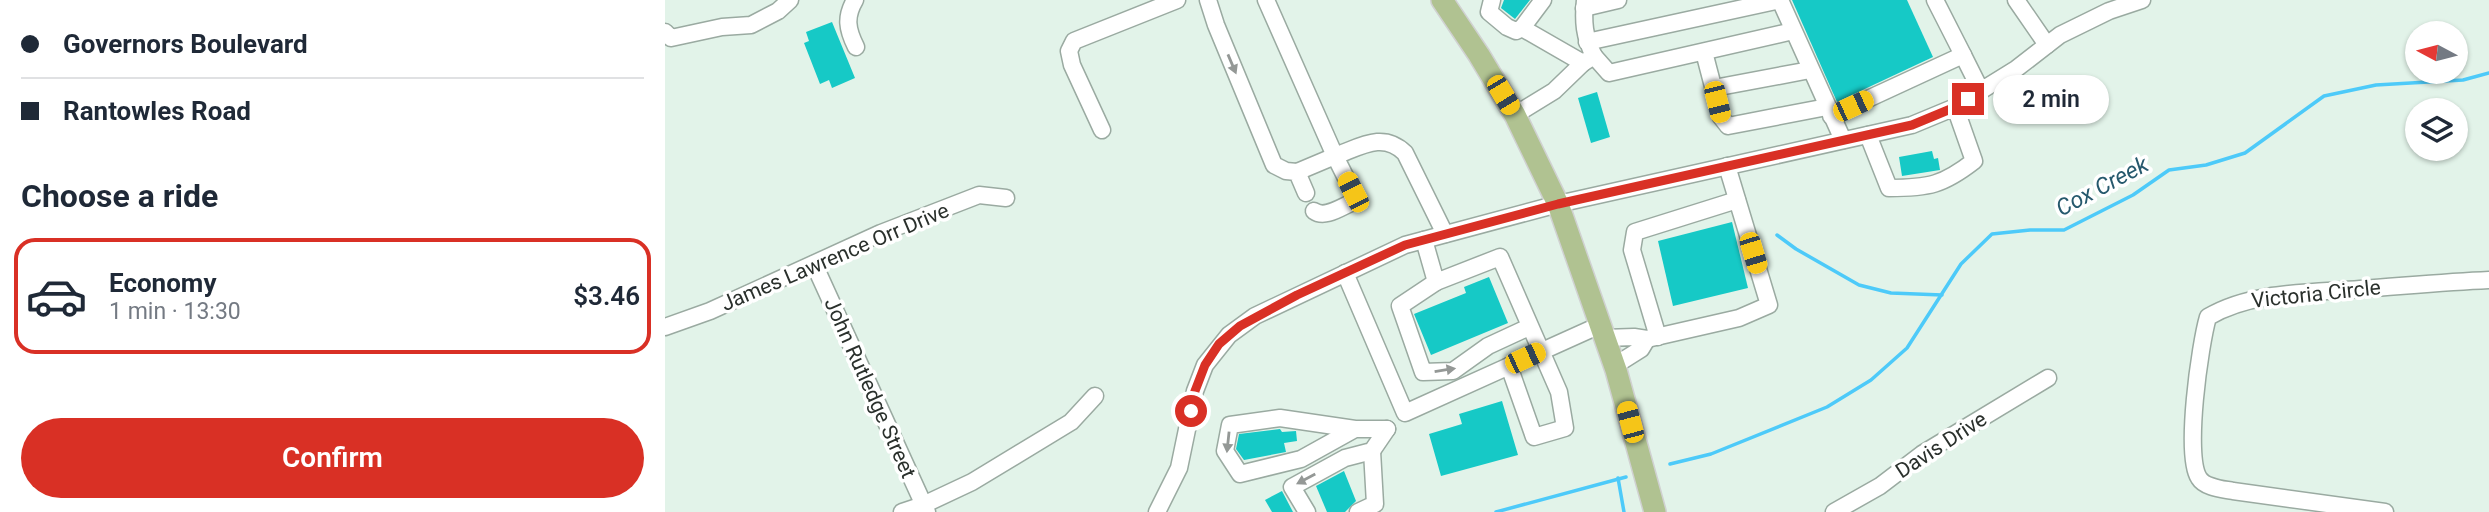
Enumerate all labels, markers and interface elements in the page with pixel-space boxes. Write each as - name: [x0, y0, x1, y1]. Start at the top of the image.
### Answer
- north arrow: [2405, 21, 2467, 84]
- map controls: [2405, 21, 2468, 161]
- text: Governors Boulevard: [63, 29, 308, 59]
- one-way arrow: [1227, 53, 1238, 74]
- car: [1484, 72, 1523, 118]
- callout: 2 min: [1993, 74, 2108, 124]
- car: [1702, 79, 1733, 125]
- route end: [1952, 83, 1984, 115]
- text: 2 min: [2022, 86, 2080, 113]
- car: [1830, 88, 1877, 124]
- text: Rantowles Road: [63, 96, 251, 126]
- button: layers: [2405, 98, 2468, 161]
- water label: Cox Creek: [2052, 151, 2154, 222]
- car: [1335, 169, 1372, 215]
- text: Choose a ride: [21, 177, 218, 215]
- street label: James Lawrence Orr Drive: [717, 198, 953, 316]
- car: [1737, 230, 1770, 276]
- icon: car: [25, 265, 88, 328]
- text: Economy: [109, 268, 216, 298]
- street label: Victoria Circle: [2250, 275, 2382, 313]
- text: $3.46: [573, 281, 640, 311]
- street label: John Rutledge Street: [819, 294, 921, 482]
- text: 1 min · 13:30: [109, 298, 241, 325]
- car: [1502, 340, 1549, 376]
- one-way arrow: [1434, 364, 1456, 375]
- route start: [1175, 395, 1207, 427]
- car: [1615, 399, 1646, 445]
- street label: Davis Drive: [1891, 407, 1991, 483]
- button: Confirm: [21, 418, 644, 498]
- one-way arrow: [1222, 431, 1233, 453]
- one-way arrow: [1295, 473, 1315, 485]

